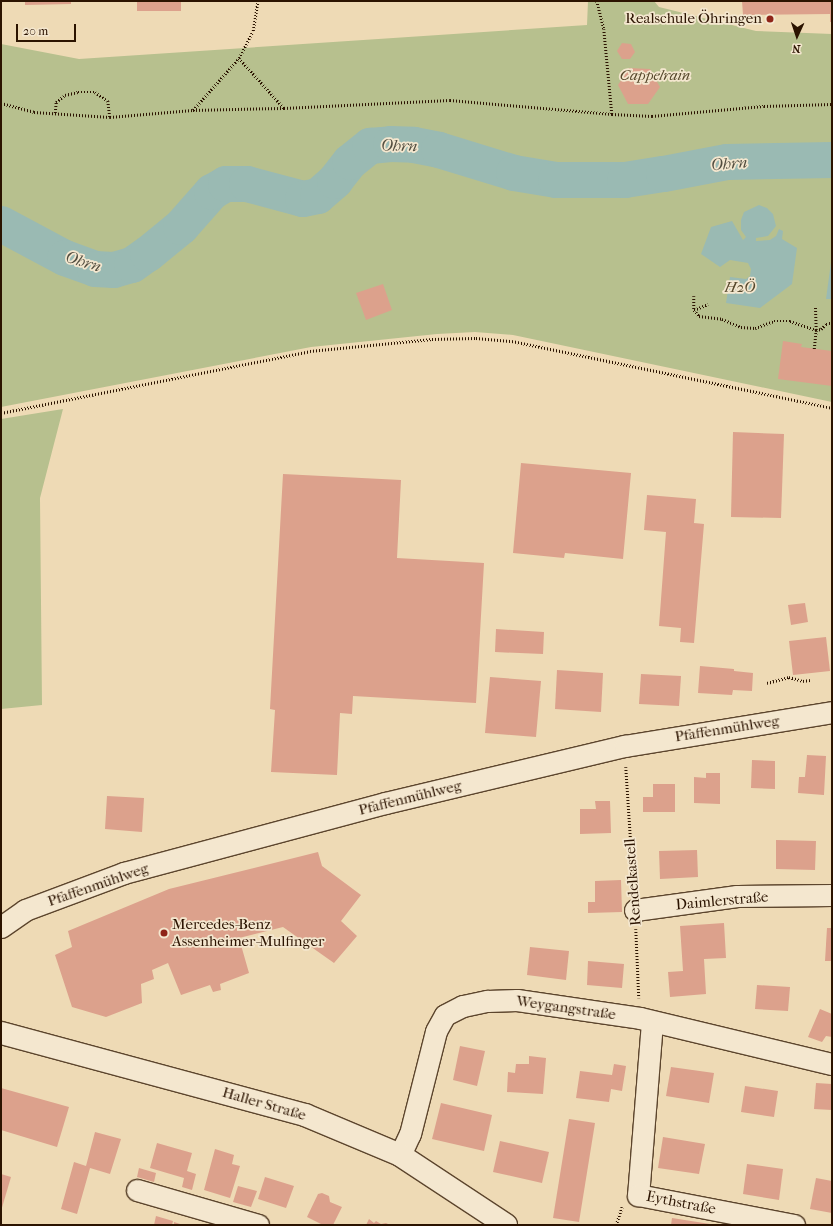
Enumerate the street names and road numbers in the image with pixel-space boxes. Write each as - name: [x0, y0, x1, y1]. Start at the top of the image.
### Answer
- street label: Pfaffenmühlweg: [674, 712, 780, 746]
- street label: Pfaffenmühlweg: [357, 777, 463, 819]
- street label: Rendelkastell: [621, 838, 645, 926]
- street label: Pfaffenmühlweg: [45, 859, 151, 911]
- street label: Daimlerstraße: [675, 888, 769, 914]
- street label: Weygangstraße: [515, 992, 617, 1024]
- street label: Haller Straße: [220, 1083, 308, 1125]
- street label: Eythstraße: [645, 1187, 717, 1219]

